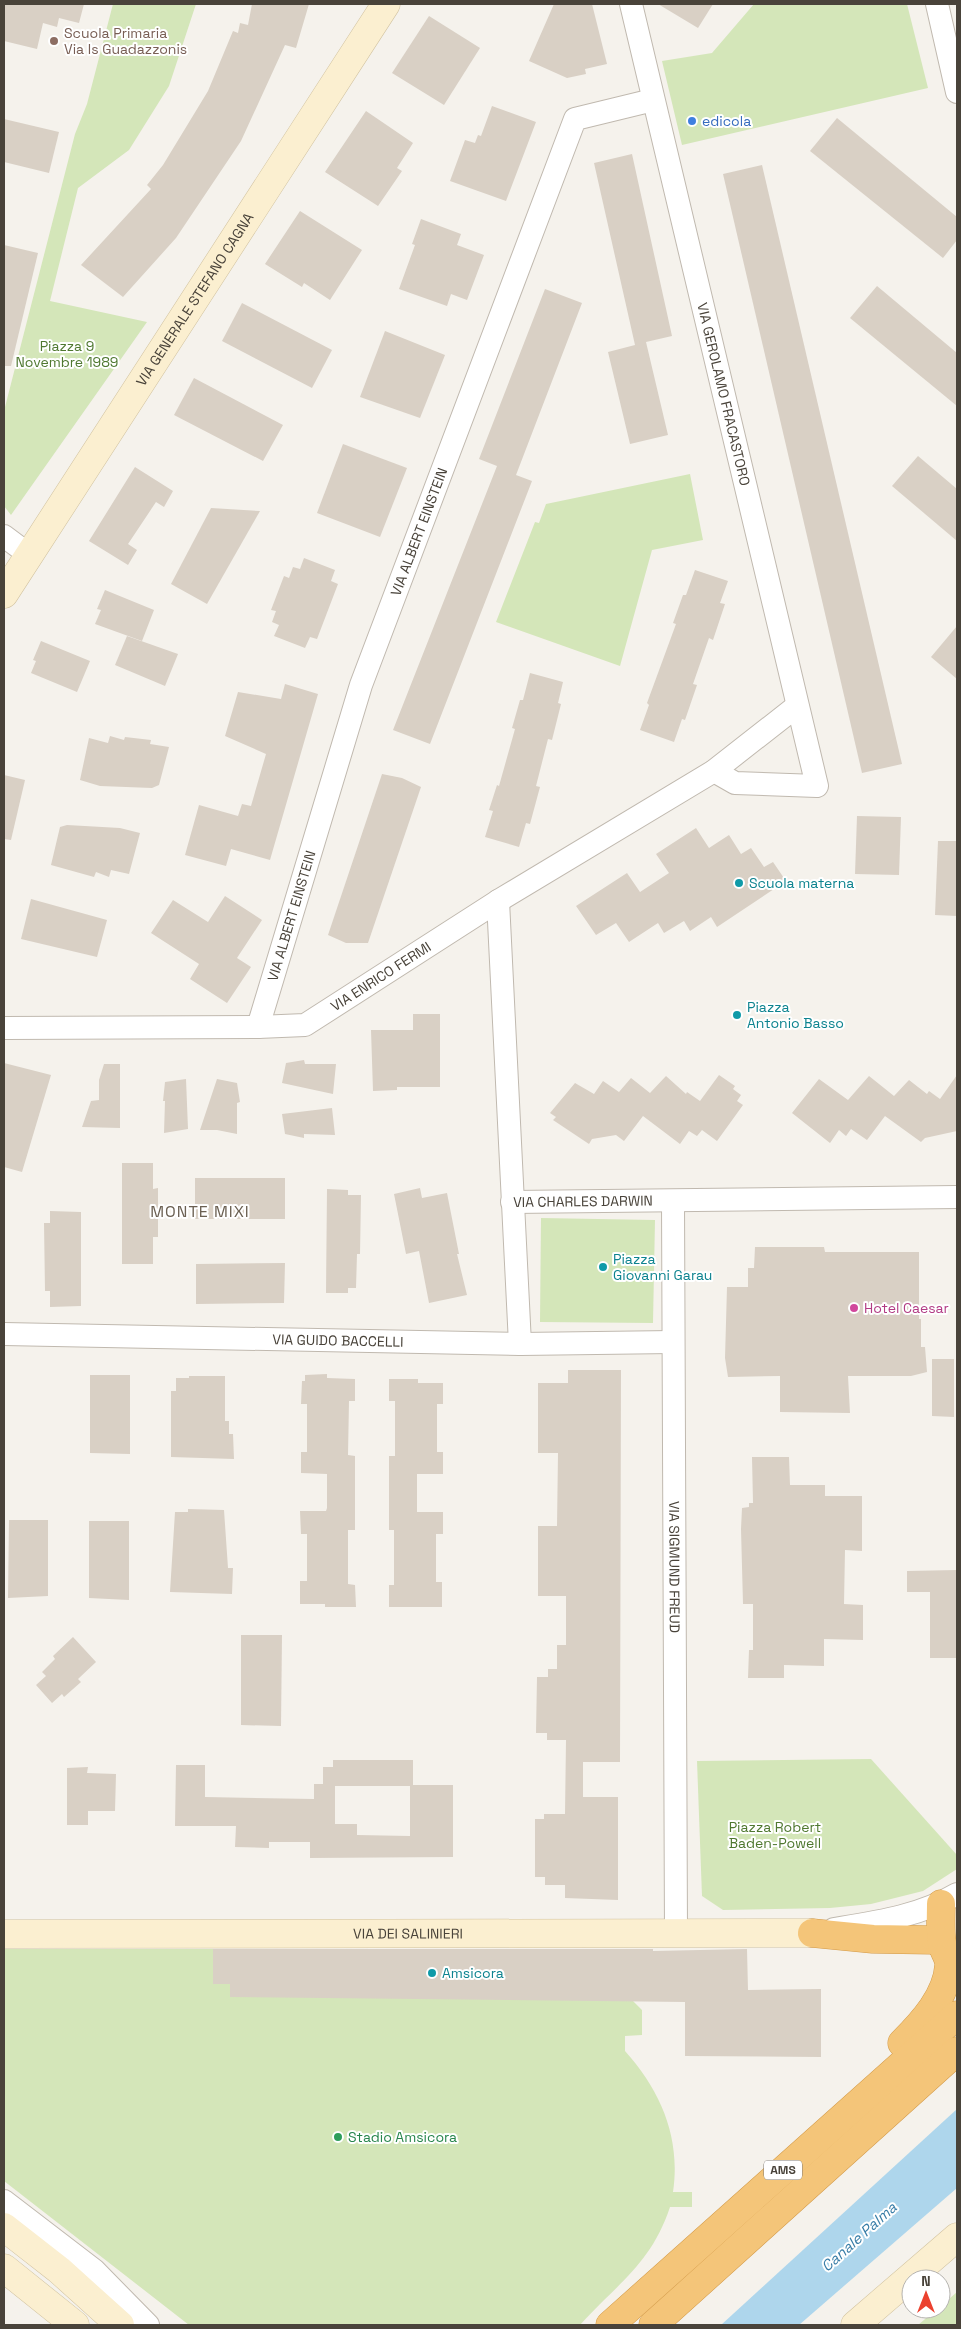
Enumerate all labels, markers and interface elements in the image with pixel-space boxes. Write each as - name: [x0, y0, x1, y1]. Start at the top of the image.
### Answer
- place label: Scuola Primaria Via Is Guadazzonis: [64, 24, 187, 58]
- marker: Scuola Primaria Via Is Guadazzonis: [48, 35, 60, 47]
- place label: edicola: [702, 112, 751, 130]
- marker: edicola: [686, 115, 698, 127]
- street label: VIA GENERALE STEFANO CAGNA: [132, 209, 258, 389]
- street label: VIA GEROLAMO FRACASTORO: [693, 301, 754, 487]
- park label: Piazza 9 Novembre 1989: [16, 337, 118, 371]
- street label: VIA ALBERT EINSTEIN: [387, 465, 451, 598]
- street label: VIA ALBERT EINSTEIN: [263, 848, 320, 983]
- place label: Scuola materna: [749, 874, 854, 892]
- marker: Scuola materna: [733, 877, 745, 889]
- street label: VIA ENRICO FERMI: [327, 938, 434, 1015]
- place label: Piazza Antonio Basso: [747, 998, 844, 1032]
- marker: Piazza Antonio Basso: [731, 1009, 743, 1021]
- street label: VIA CHARLES DARWIN: [513, 1191, 653, 1211]
- district label: MONTE MIXI: [150, 1201, 250, 1222]
- place label: Piazza Giovanni Garau: [613, 1250, 712, 1284]
- marker: Piazza Giovanni Garau: [597, 1261, 609, 1273]
- place label: Hotel Caesar: [864, 1299, 949, 1317]
- marker: Hotel Caesar: [848, 1302, 860, 1314]
- street label: VIA GUIDO BACCELLI: [272, 1330, 404, 1351]
- street label: VIA SIGMUND FREUD: [665, 1501, 684, 1633]
- park label: Piazza Robert Baden-Powell: [729, 1818, 821, 1852]
- street label: VIA DEI SALINIERI: [353, 1924, 463, 1943]
- place label: Amsicora: [442, 1964, 504, 1982]
- marker: Amsicora: [426, 1967, 438, 1979]
- place label: Stadio Amsicora: [348, 2128, 457, 2146]
- marker: Stadio Amsicora: [332, 2131, 344, 2143]
- road number: AMS: [764, 2160, 802, 2180]
- water label: Canale Palma: [817, 2197, 901, 2276]
- north arrow: [901, 2269, 951, 2319]
- text: N: [921, 2272, 931, 2290]

